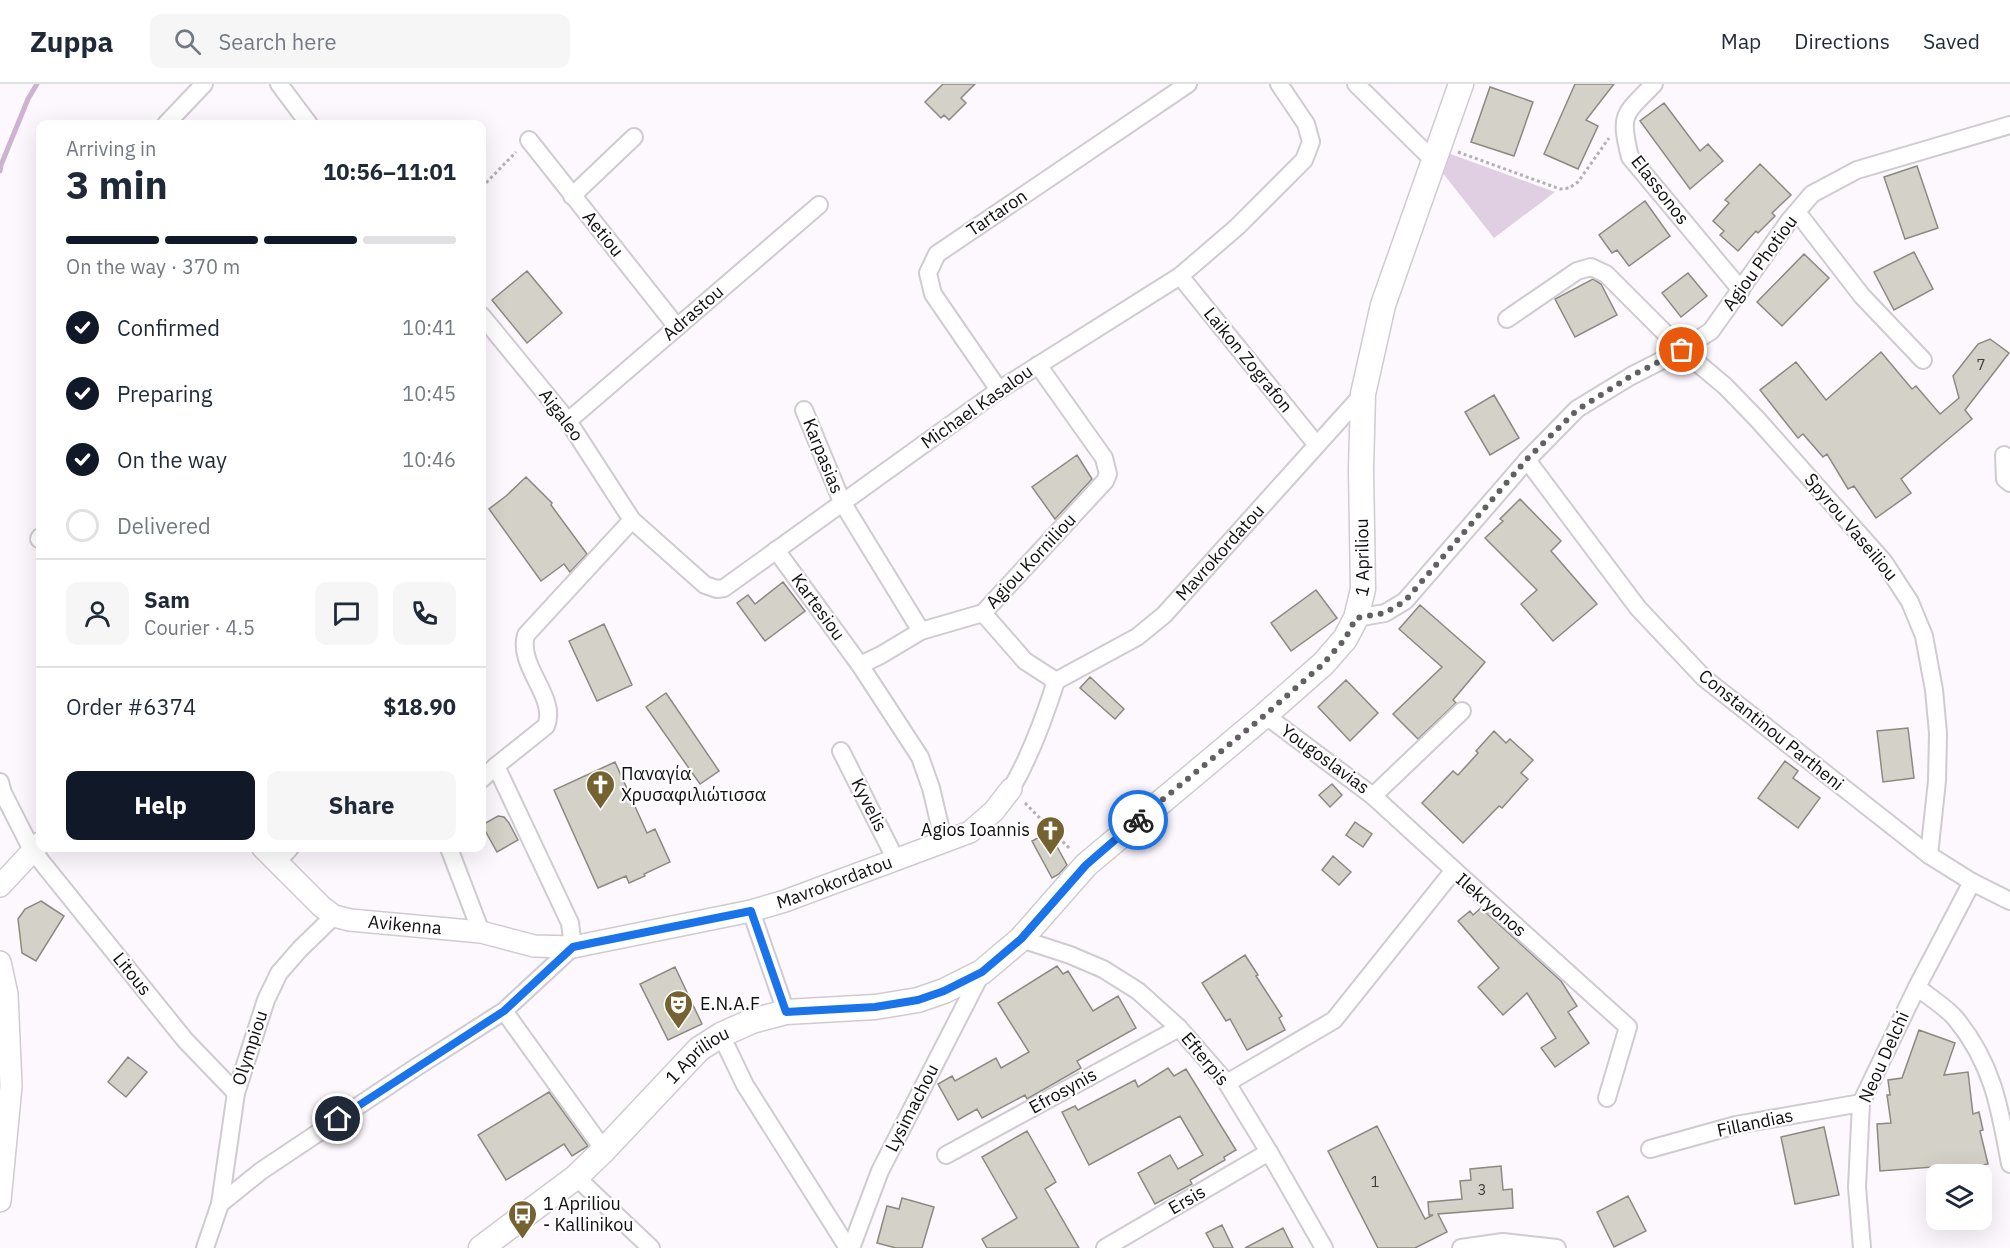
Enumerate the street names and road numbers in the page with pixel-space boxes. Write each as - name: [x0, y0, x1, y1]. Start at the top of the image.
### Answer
- street label: Elassonos: [1626, 150, 1695, 229]
- street label: Tartaron: [962, 184, 1031, 241]
- street label: Aetiou: [578, 206, 629, 261]
- street label: Agiou Photiou: [1717, 210, 1802, 315]
- street label: Adrastou: [657, 280, 728, 345]
- street label: Laikon Zografon: [1199, 302, 1298, 417]
- street label: Michael Kasalou: [916, 359, 1037, 454]
- street label: Aigaleo: [534, 384, 589, 446]
- street label: Karpasias: [798, 415, 849, 497]
- street label: Spyrou Vaseiliou: [1800, 468, 1903, 585]
- street label: Mavrokordatou: [1170, 499, 1269, 605]
- street label: Agiou Korniliou: [981, 508, 1081, 613]
- street label: 1 Apriliou: [1350, 518, 1375, 599]
- street label: Kartesiou: [786, 569, 850, 645]
- street label: Constantinou Partheni: [1694, 664, 1849, 795]
- street label: Yougoslavias: [1276, 719, 1374, 799]
- street label: Kyvelis: [846, 774, 893, 835]
- street label: Mavrokordatou: [774, 850, 895, 914]
- street label: Ilekryonos: [1451, 868, 1531, 942]
- street label: Avikenna: [367, 910, 443, 939]
- street label: Litous: [108, 947, 157, 1000]
- street label: Olympiou: [227, 1007, 272, 1088]
- street label: Neou Delchi: [1853, 1007, 1914, 1106]
- street label: 1 Apriliou: [660, 1021, 733, 1089]
- street label: Efterpis: [1176, 1027, 1234, 1090]
- street label: Lysimachou: [880, 1060, 943, 1155]
- street label: Efrosynis: [1025, 1063, 1101, 1119]
- street label: Fillandias: [1715, 1103, 1795, 1142]
- street label: Ersis: [1164, 1180, 1209, 1219]

